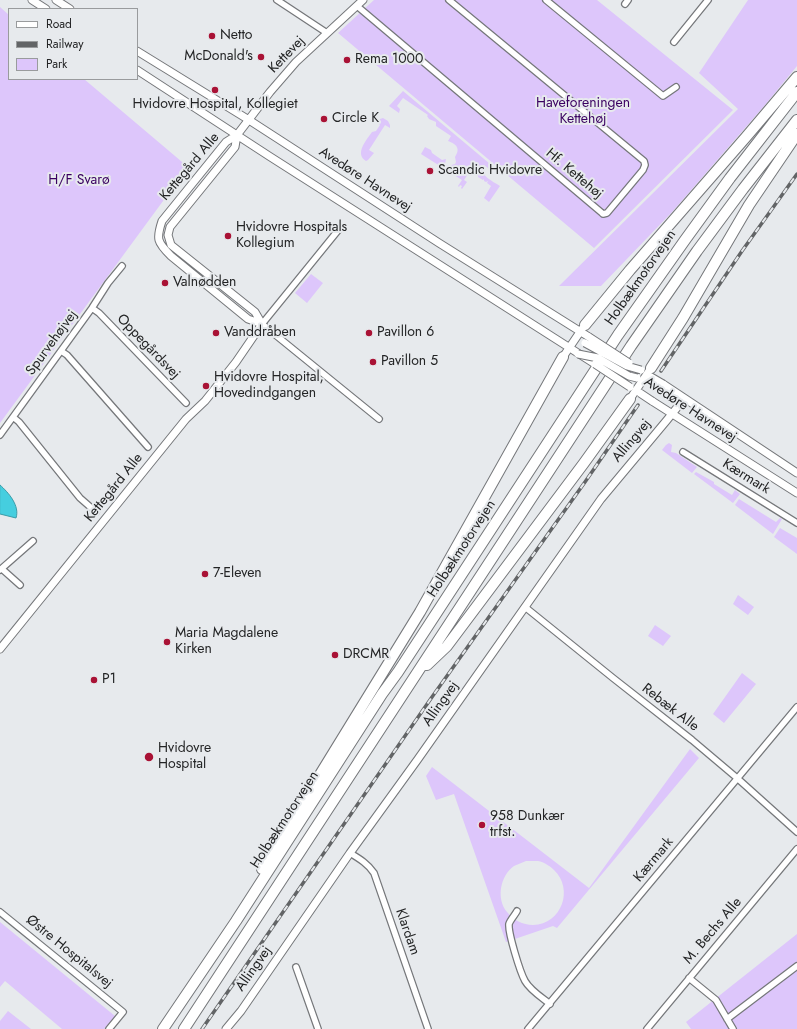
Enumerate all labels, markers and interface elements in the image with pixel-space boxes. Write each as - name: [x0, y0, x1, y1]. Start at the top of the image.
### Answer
- legend: [8, 8, 138, 80]
- text: Road: [46, 15, 72, 33]
- place label: Netto: [220, 28, 252, 44]
- marker: Netto: [207, 31, 217, 41]
- street label: Kettevej: [265, 33, 309, 77]
- text: Railway: [46, 35, 84, 53]
- place label: McDonald's: [184, 49, 253, 65]
- marker: McDonald's: [256, 52, 266, 62]
- place label: Rema 1000: [355, 52, 423, 68]
- text: Park: [46, 55, 67, 73]
- marker: Rema 1000: [342, 55, 352, 65]
- marker: Hvidovre Hospital, Kollegiet: [210, 85, 220, 95]
- park label: Haveforeningen Kettehøj: [536, 96, 630, 128]
- place label: Hvidovre Hospital, Kollegiet: [132, 97, 298, 113]
- place label: Circle K: [332, 111, 379, 127]
- marker: Circle K: [319, 114, 329, 124]
- street label: Kettegård Alle: [157, 130, 223, 204]
- street label: Avedøre Havnevej: [315, 144, 415, 216]
- street label: Hf. Kettehøj: [542, 145, 606, 203]
- place label: Scandic Hvidovre: [438, 163, 542, 179]
- marker: Scandic Hvidovre: [425, 166, 435, 176]
- park label: H/F Svarø: [48, 173, 110, 189]
- place label: Hvidovre Hospitals Kollegium: [236, 220, 347, 252]
- street label: Holbækmotorvejen: [602, 227, 680, 329]
- marker: Hvidovre Hospitals Kollegium: [223, 231, 233, 241]
- place label: Valnødden: [173, 275, 236, 291]
- marker: Valnødden: [160, 278, 170, 288]
- street label: Spurvehøjvej: [23, 307, 81, 379]
- street label: Oppegårdsvej: [113, 311, 183, 383]
- place label: Vanddråben: [224, 325, 296, 341]
- place label: Pavillon 6: [377, 325, 434, 341]
- marker: Vanddråben: [211, 328, 221, 338]
- marker: Pavillon 6: [364, 328, 374, 338]
- place label: Pavillon 5: [381, 354, 438, 370]
- marker: Pavillon 5: [368, 357, 378, 367]
- place label: Hvidovre Hospital, Hovedindgangen: [214, 370, 324, 402]
- street label: Avedøre Havnevej: [640, 374, 740, 446]
- marker: Hvidovre Hospital, Hovedindgangen: [201, 381, 211, 391]
- street label: Allingvej: [609, 416, 655, 466]
- street label: Kettegård Alle: [81, 450, 147, 526]
- street label: Kærmark: [719, 456, 773, 498]
- street label: Holbækmotorvejen: [424, 497, 500, 601]
- place label: 7-Eleven: [213, 566, 262, 582]
- marker: 7-Eleven: [200, 569, 210, 579]
- place label: Maria Magdalene Kirken: [175, 626, 278, 658]
- marker: Maria Magdalene Kirken: [162, 637, 172, 647]
- place label: DRCMR: [343, 647, 389, 663]
- marker: DRCMR: [330, 650, 340, 660]
- place label: P1: [102, 672, 116, 688]
- marker: P1: [89, 675, 99, 685]
- street label: Allingvej: [419, 678, 463, 730]
- street label: Rebæk Alle: [638, 681, 702, 735]
- place label: Hvidovre Hospital: [158, 741, 211, 774]
- marker: Hvidovre Hospital: [143, 751, 155, 763]
- street label: Holbækmotorvejen: [247, 768, 323, 872]
- place label: 958 Dunkær trfst.: [490, 809, 565, 842]
- marker: 958 Dunkær trfst.: [477, 820, 487, 830]
- street label: Kærmark: [631, 834, 677, 886]
- street label: M. Bechs Alle: [680, 894, 746, 968]
- street label: Klardam: [391, 906, 423, 958]
- street label: Østre Hospitalsvej: [22, 912, 116, 992]
- street label: Allingvej: [232, 943, 276, 995]

